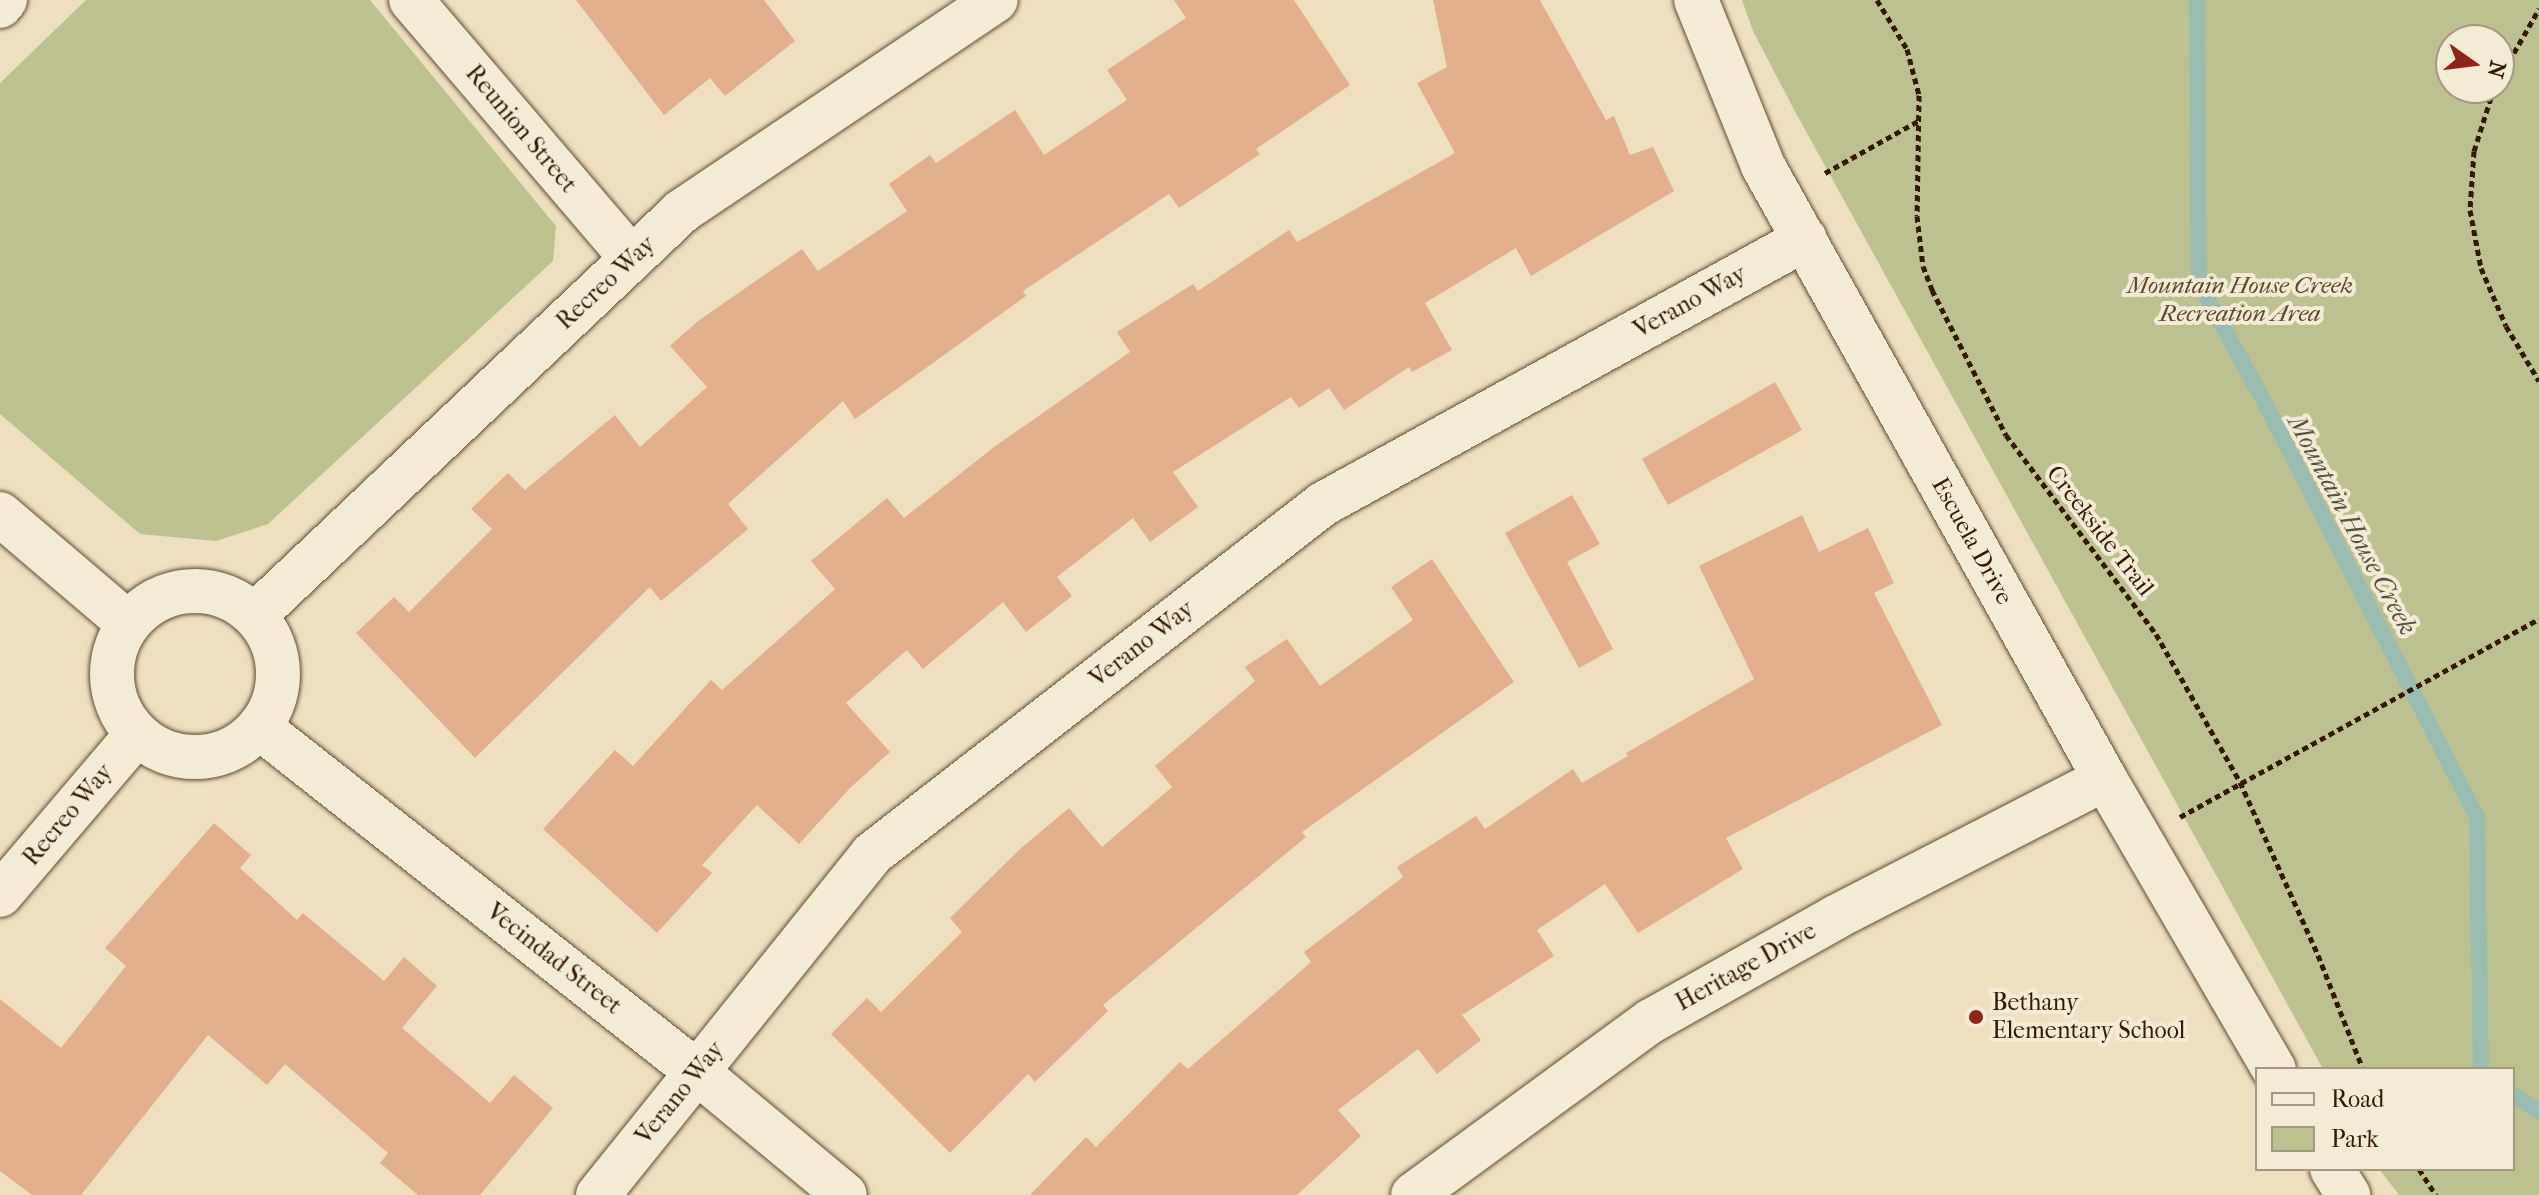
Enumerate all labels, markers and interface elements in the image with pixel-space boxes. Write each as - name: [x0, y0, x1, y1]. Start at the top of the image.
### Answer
- north arrow: [2435, 24, 2515, 104]
- text: N: [2482, 58, 2511, 81]
- street label: Reunion Street: [459, 59, 583, 199]
- street label: Recreo Way: [551, 230, 661, 336]
- street label: Verano Way: [1629, 259, 1751, 345]
- park label: Mountain House Creek Recreation Area: [2127, 272, 2353, 328]
- water label: Mountain House Creek: [2281, 410, 2423, 640]
- street label: Creekside Trail: [2040, 460, 2160, 602]
- street label: Escuela Drive: [1925, 472, 2019, 610]
- street label: Verano Way: [1084, 594, 1200, 694]
- street label: Recreo Way: [17, 758, 119, 872]
- street label: Vecindad Street: [481, 897, 627, 1021]
- street label: Heritage Drive: [1671, 917, 1821, 1017]
- place label: Bethany Elementary School: [1992, 989, 2185, 1045]
- marker: Bethany Elementary School: [1967, 1008, 1985, 1026]
- street label: Verano Way: [630, 1036, 730, 1150]
- legend: [2255, 1067, 2515, 1171]
- text: Road: [2331, 1085, 2384, 1113]
- text: Park: [2331, 1125, 2379, 1153]

